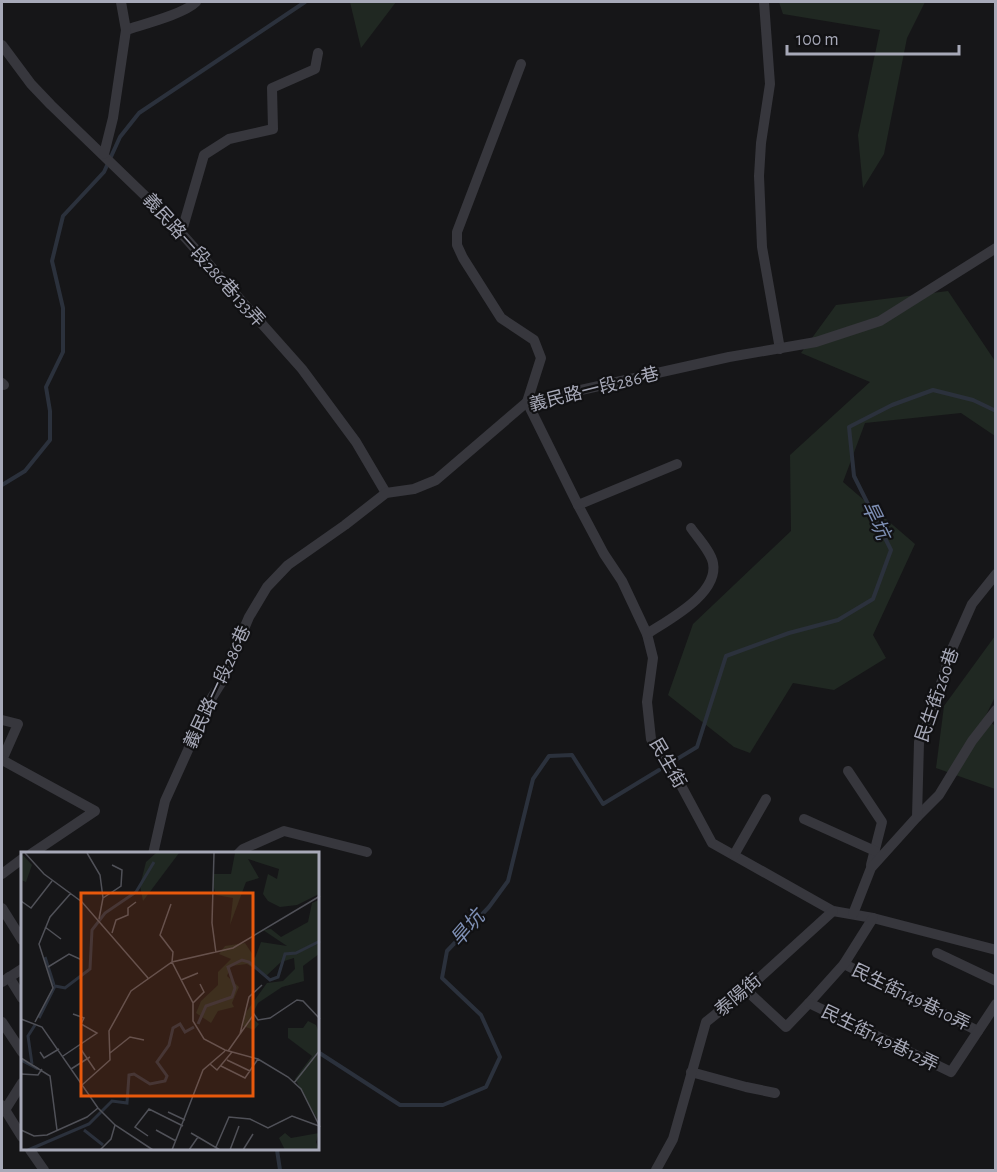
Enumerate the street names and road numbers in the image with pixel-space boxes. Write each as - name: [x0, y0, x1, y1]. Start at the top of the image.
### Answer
- street label: 義民路一段286巷133弄: [139, 189, 269, 331]
- street label: 義民路一段286巷: [527, 363, 661, 415]
- street label: 義民路一段286巷: [180, 622, 254, 752]
- street label: 民生街260巷: [912, 645, 962, 745]
- street label: 民生街: [646, 735, 690, 791]
- street label: 民生街149巷10弄: [849, 960, 973, 1034]
- street label: 泰陽街: [711, 970, 765, 1020]
- street label: 民生街149巷12弄: [818, 1001, 942, 1075]

